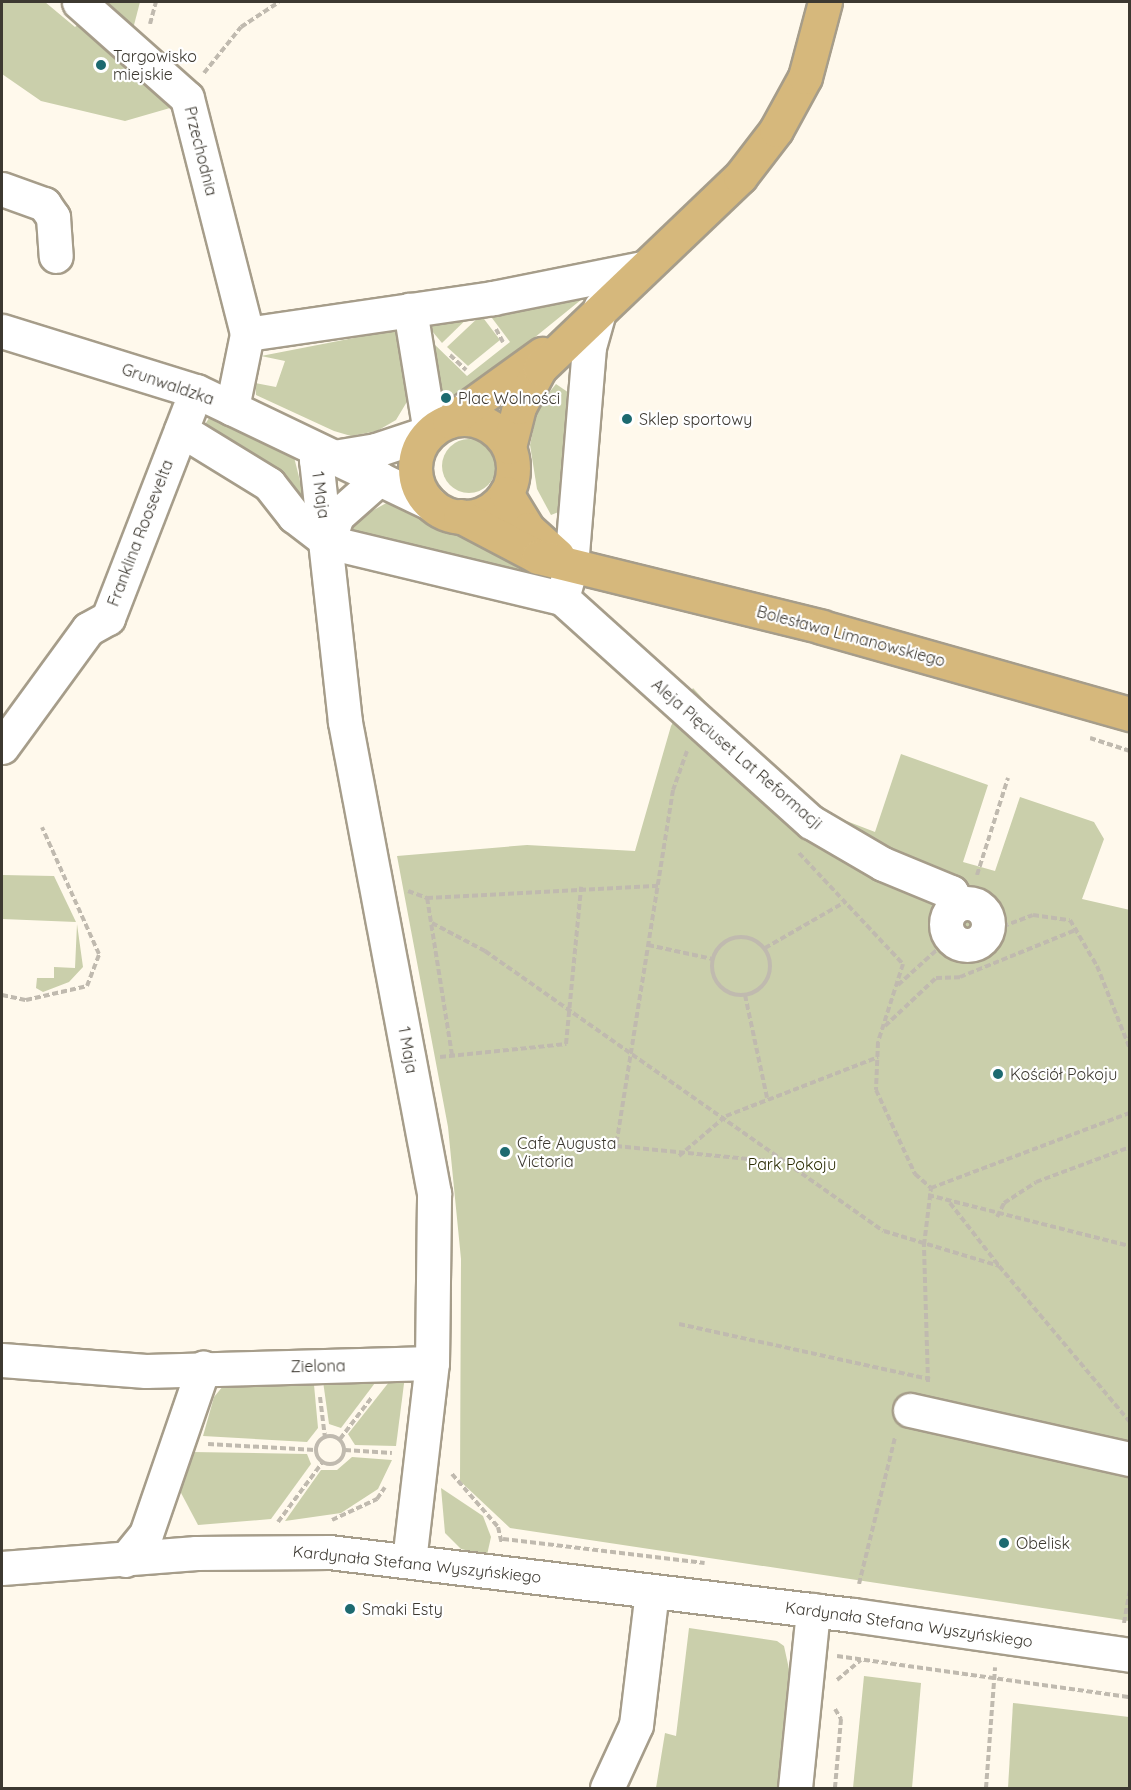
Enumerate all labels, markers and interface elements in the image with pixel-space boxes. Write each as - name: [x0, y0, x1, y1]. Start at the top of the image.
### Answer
- place label: Targowisko miejskie: [113, 46, 197, 84]
- marker: Targowisko miejskie: [94, 58, 108, 72]
- street label: Przechodnia: [181, 104, 221, 198]
- street label: Grunwaldzka: [119, 359, 217, 409]
- place label: Plac Wolności: [458, 388, 560, 408]
- marker: Plac Wolności: [439, 391, 453, 405]
- place label: Sklep sportowy: [639, 409, 752, 429]
- marker: Sklep sportowy: [620, 412, 634, 426]
- street label: Franklina Roosevelta: [103, 457, 177, 609]
- street label: 1 Maja: [308, 470, 334, 520]
- street label: Bolesława Limanowskiego: [755, 602, 947, 670]
- street label: Aleja Pięciuset Lat Reformacji: [648, 675, 826, 833]
- street label: 1 Maja: [394, 1025, 422, 1075]
- place label: Kościół Pokoju: [1010, 1064, 1117, 1084]
- marker: Kościół Pokoju: [991, 1067, 1005, 1081]
- place label: Cafe Augusta Victoria: [517, 1133, 616, 1171]
- marker: Cafe Augusta Victoria: [498, 1145, 512, 1159]
- park label: Park Pokoju: [748, 1154, 836, 1174]
- street label: Zielona: [290, 1356, 346, 1376]
- place label: Obelisk: [1016, 1533, 1070, 1553]
- marker: Obelisk: [997, 1536, 1011, 1550]
- street label: Kardynała Stefana Wyszyńskiego: [292, 1541, 542, 1587]
- street label: Kardynała Stefana Wyszyńskiego: [784, 1597, 1034, 1651]
- place label: Smaki Esty: [362, 1599, 443, 1619]
- marker: Smaki Esty: [343, 1602, 357, 1616]

